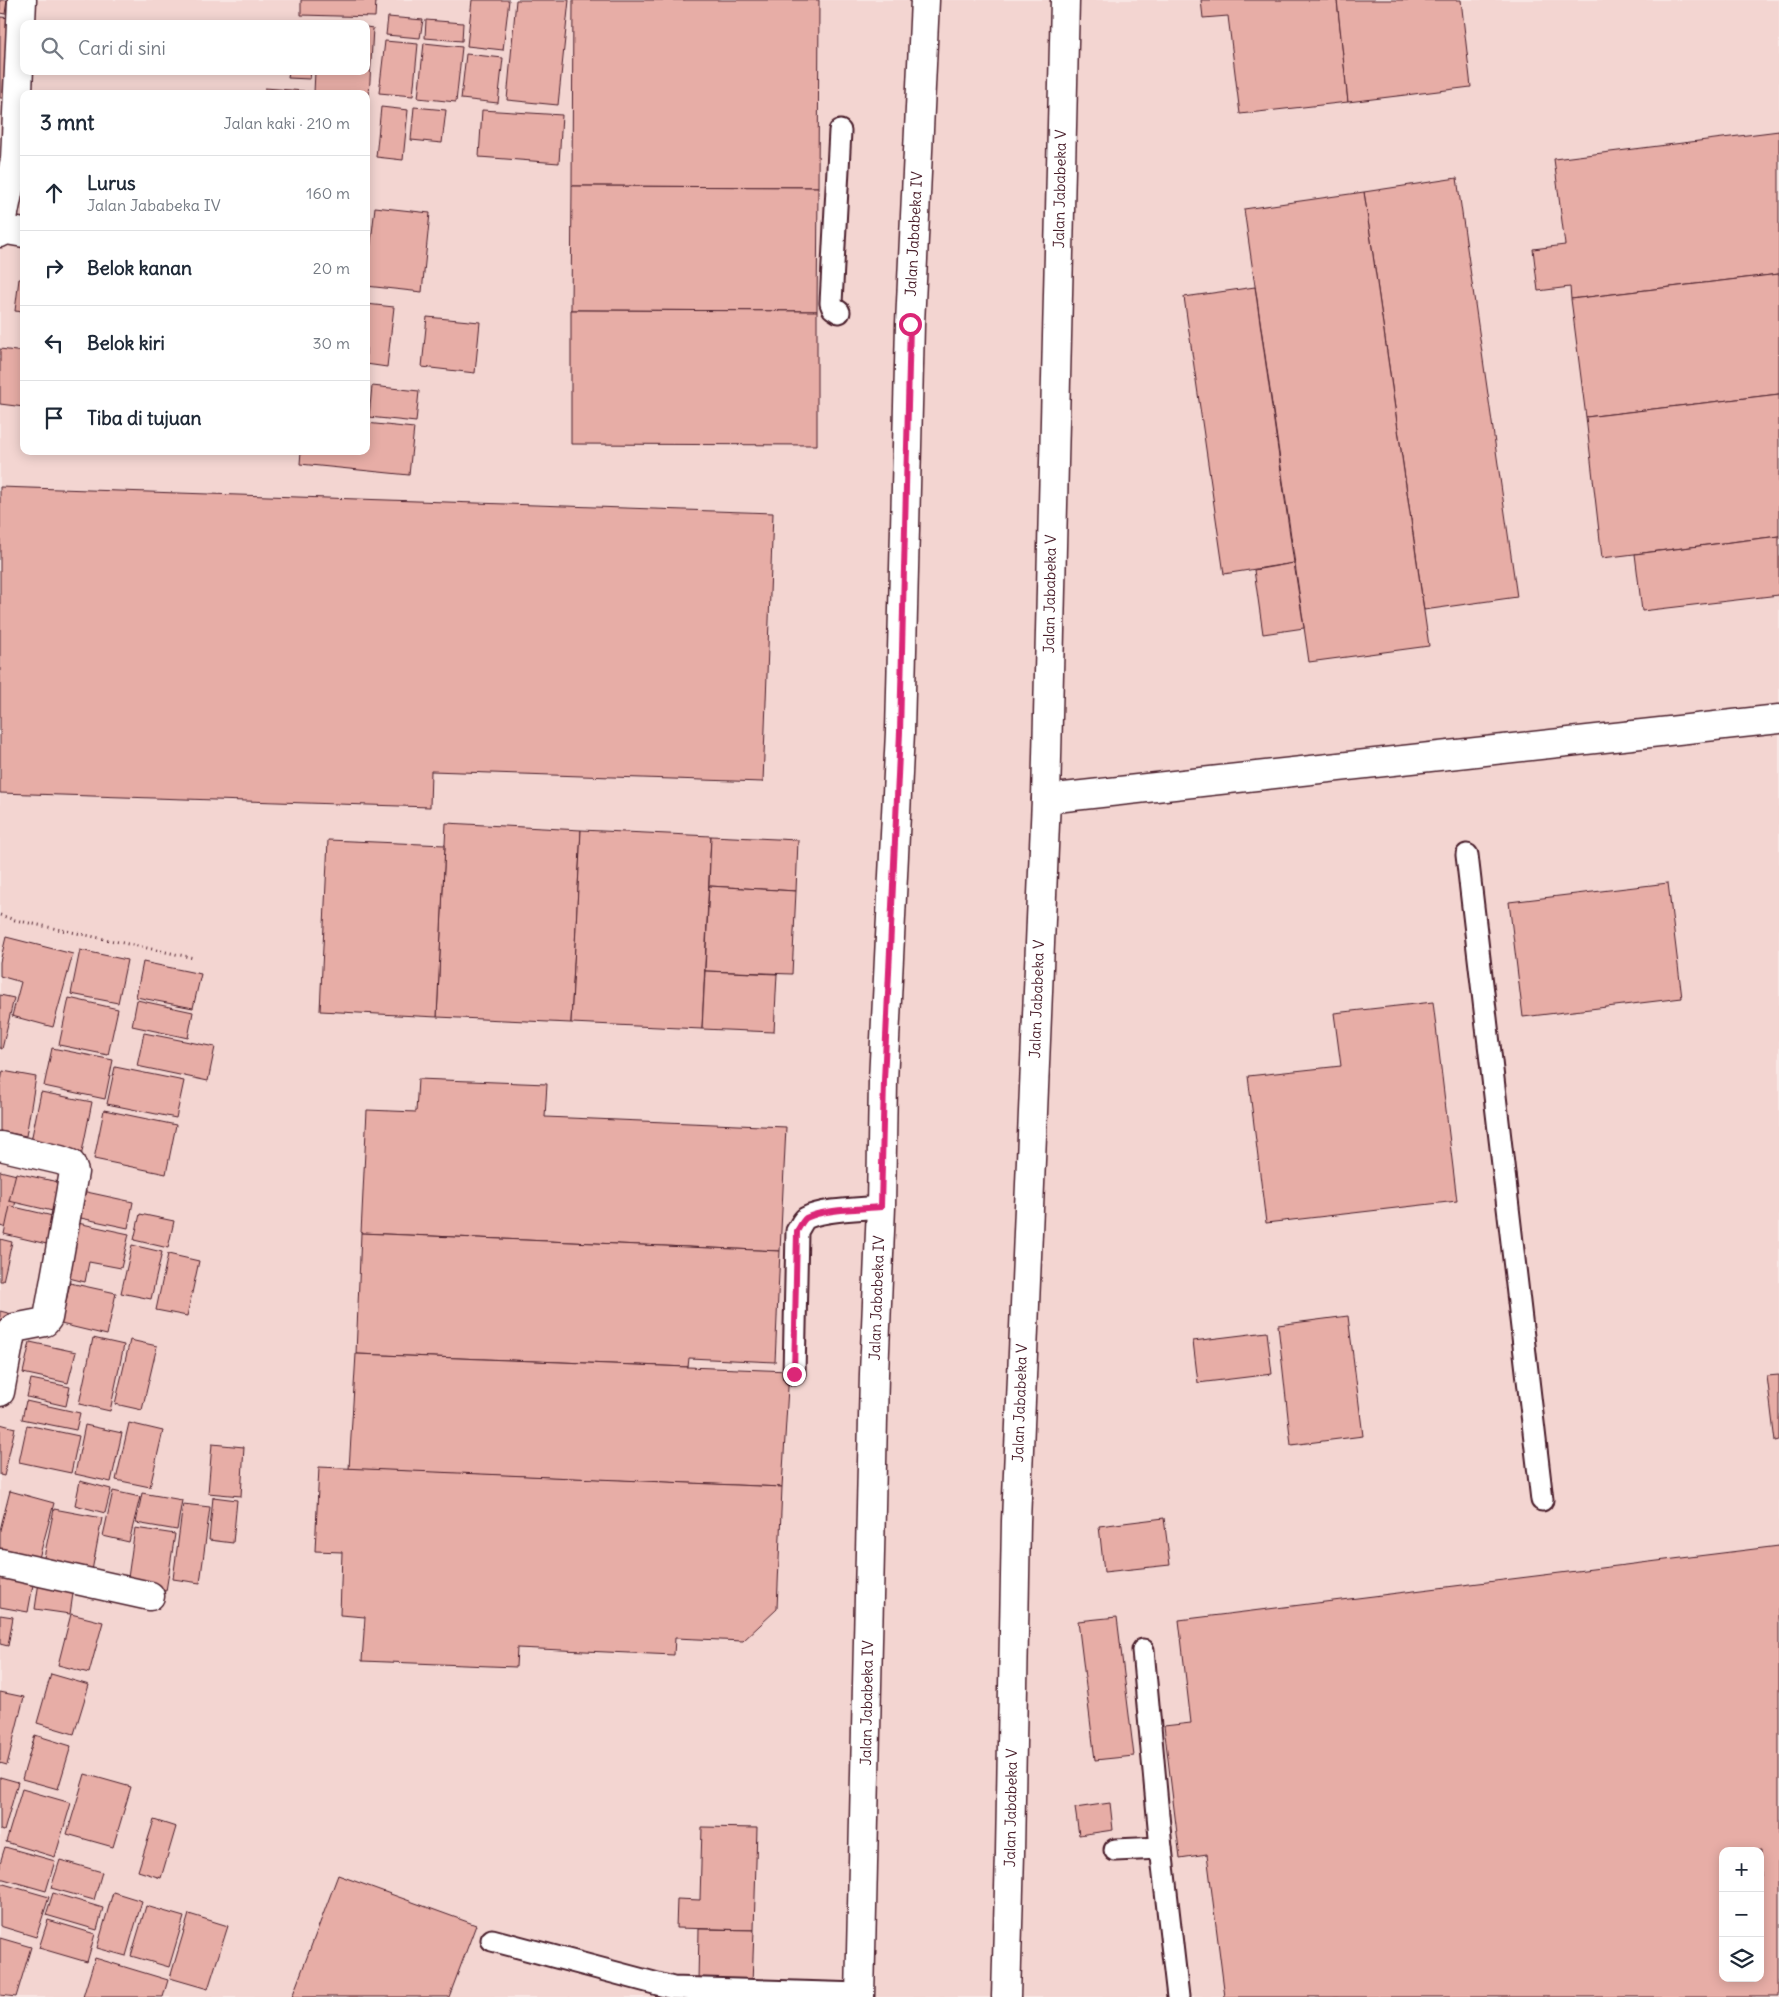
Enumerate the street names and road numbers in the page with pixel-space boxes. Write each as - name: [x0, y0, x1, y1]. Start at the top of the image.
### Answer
- street label: Jalan Jababeka V: [1049, 129, 1070, 249]
- street label: Jalan Jababeka IV: [901, 171, 926, 297]
- street label: Jalan Jababeka V: [1039, 534, 1060, 654]
- street label: Jalan Jababeka V: [1025, 939, 1048, 1059]
- street label: Jalan Jababeka IV: [865, 1235, 888, 1361]
- street label: Jalan Jababeka V: [1008, 1343, 1031, 1463]
- street label: Jalan Jababeka IV: [856, 1640, 877, 1766]
- street label: Jalan Jababeka V: [1000, 1748, 1021, 1868]

